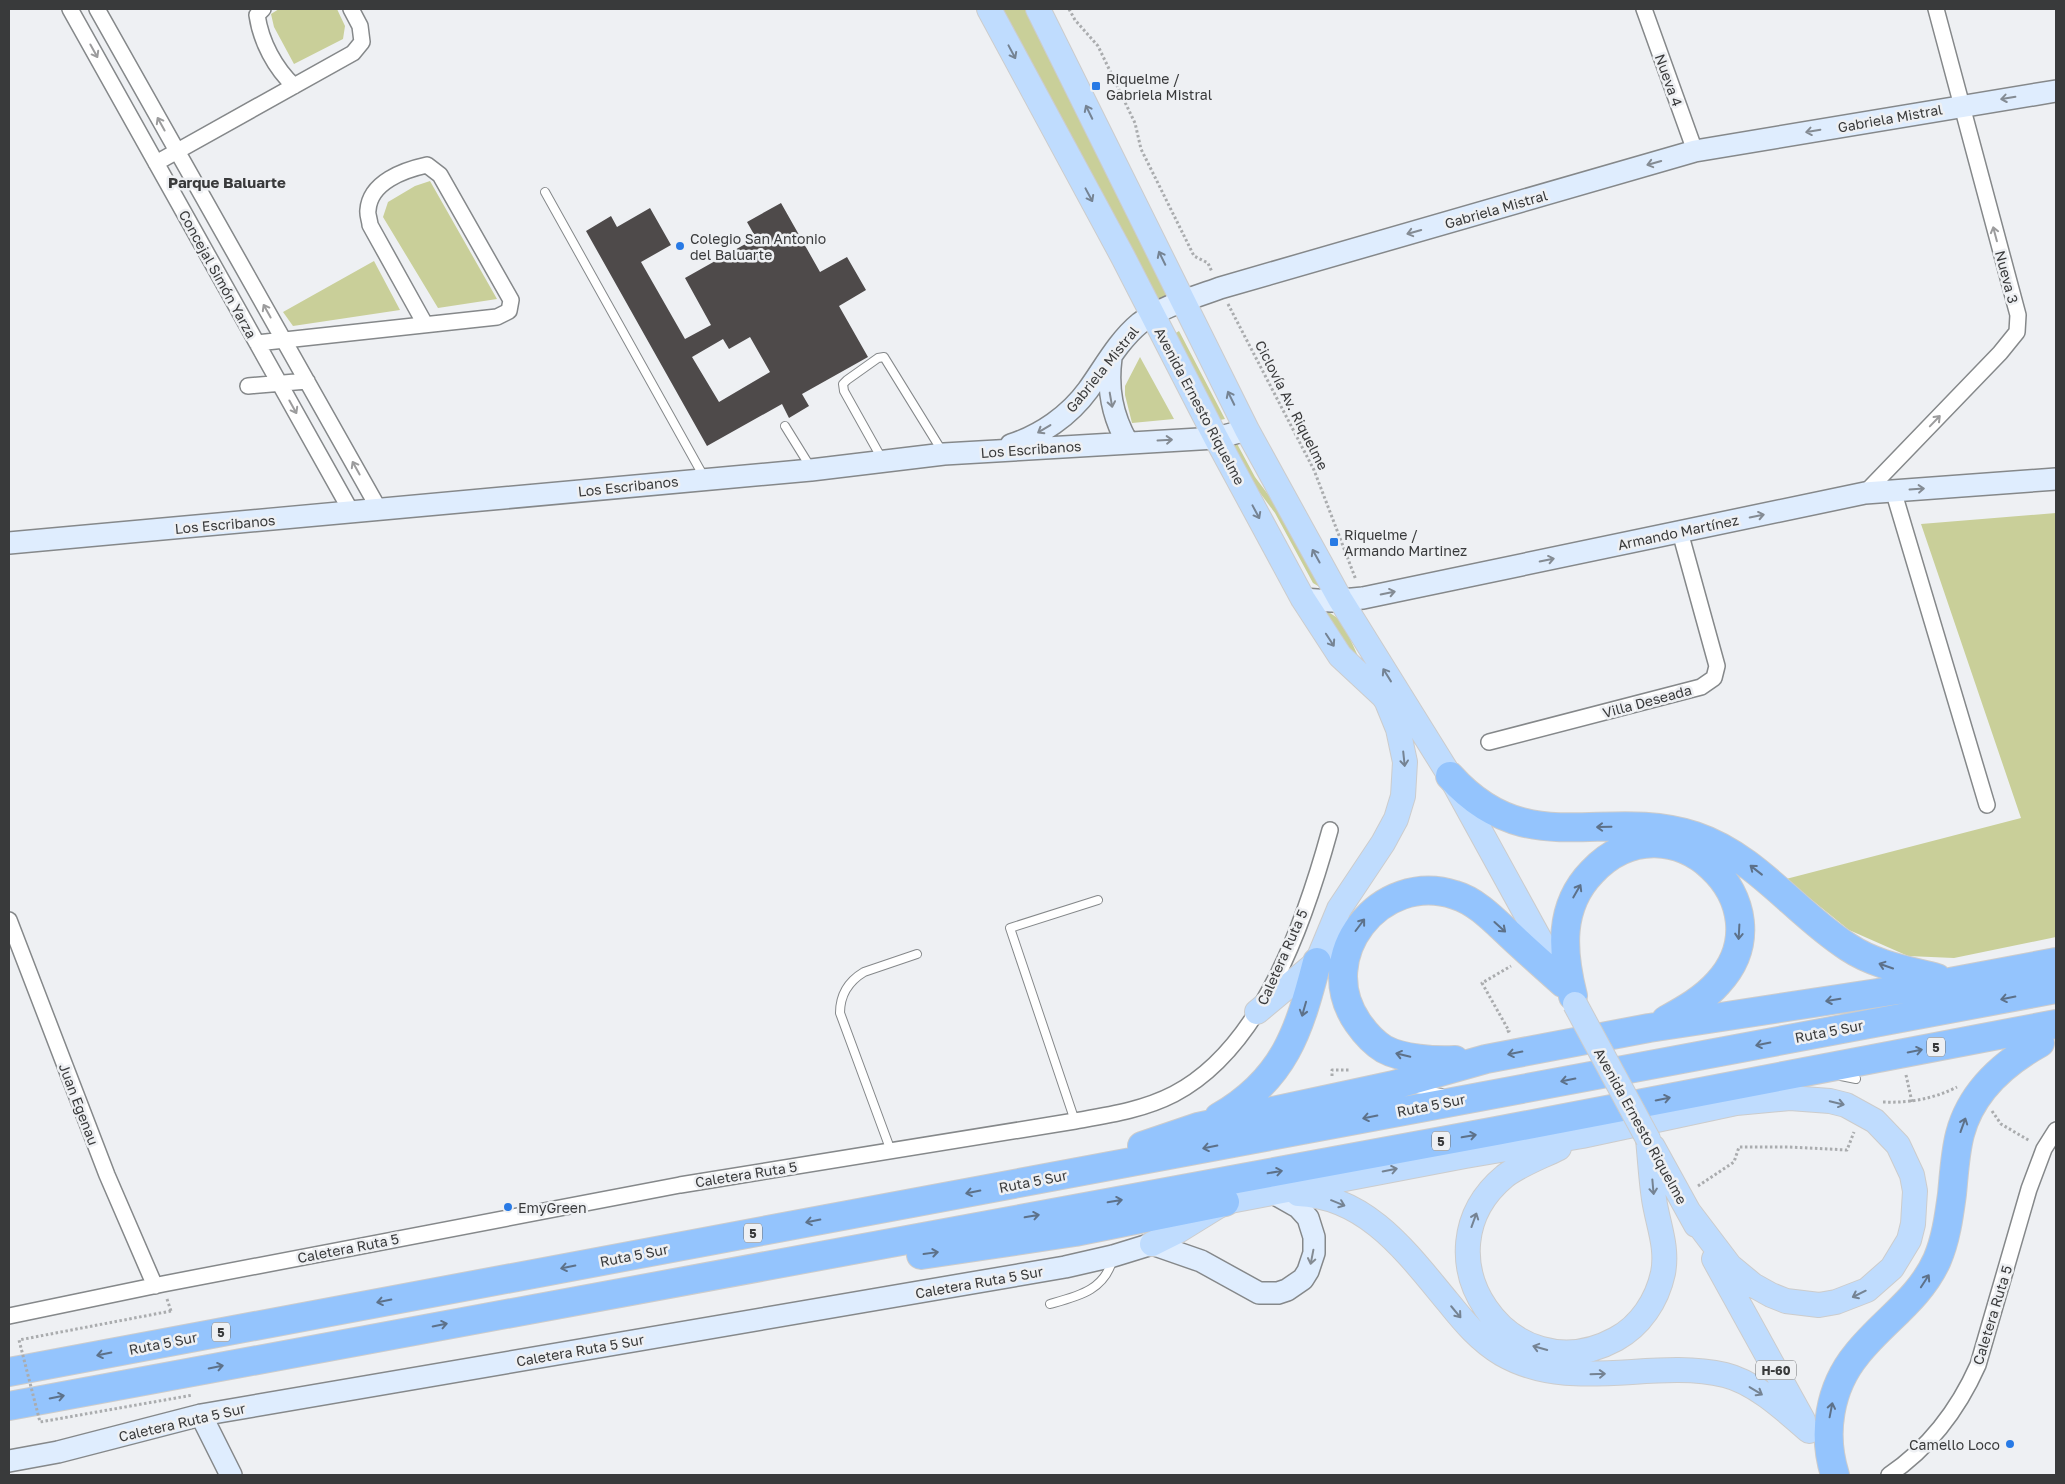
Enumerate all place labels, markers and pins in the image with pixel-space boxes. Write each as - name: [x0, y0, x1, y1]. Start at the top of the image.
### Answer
- place label: Riquelme / Gabriela Mistral: [1106, 70, 1212, 103]
- marker: Riquelme / Gabriela Mistral: [1090, 80, 1102, 92]
- place label: Colegio San Antonio del Baluarte: [690, 230, 826, 263]
- marker: Colegio San Antonio del Baluarte: [674, 240, 686, 252]
- place label: Riquelme / Armando Martinez: [1344, 526, 1467, 559]
- marker: Riquelme / Armando Martinez: [1328, 536, 1340, 548]
- place label: EmyGreen: [518, 1199, 587, 1216]
- marker: EmyGreen: [502, 1201, 514, 1213]
- place label: Camello Loco: [1909, 1436, 2000, 1453]
- marker: Camello Loco: [2004, 1438, 2016, 1450]

